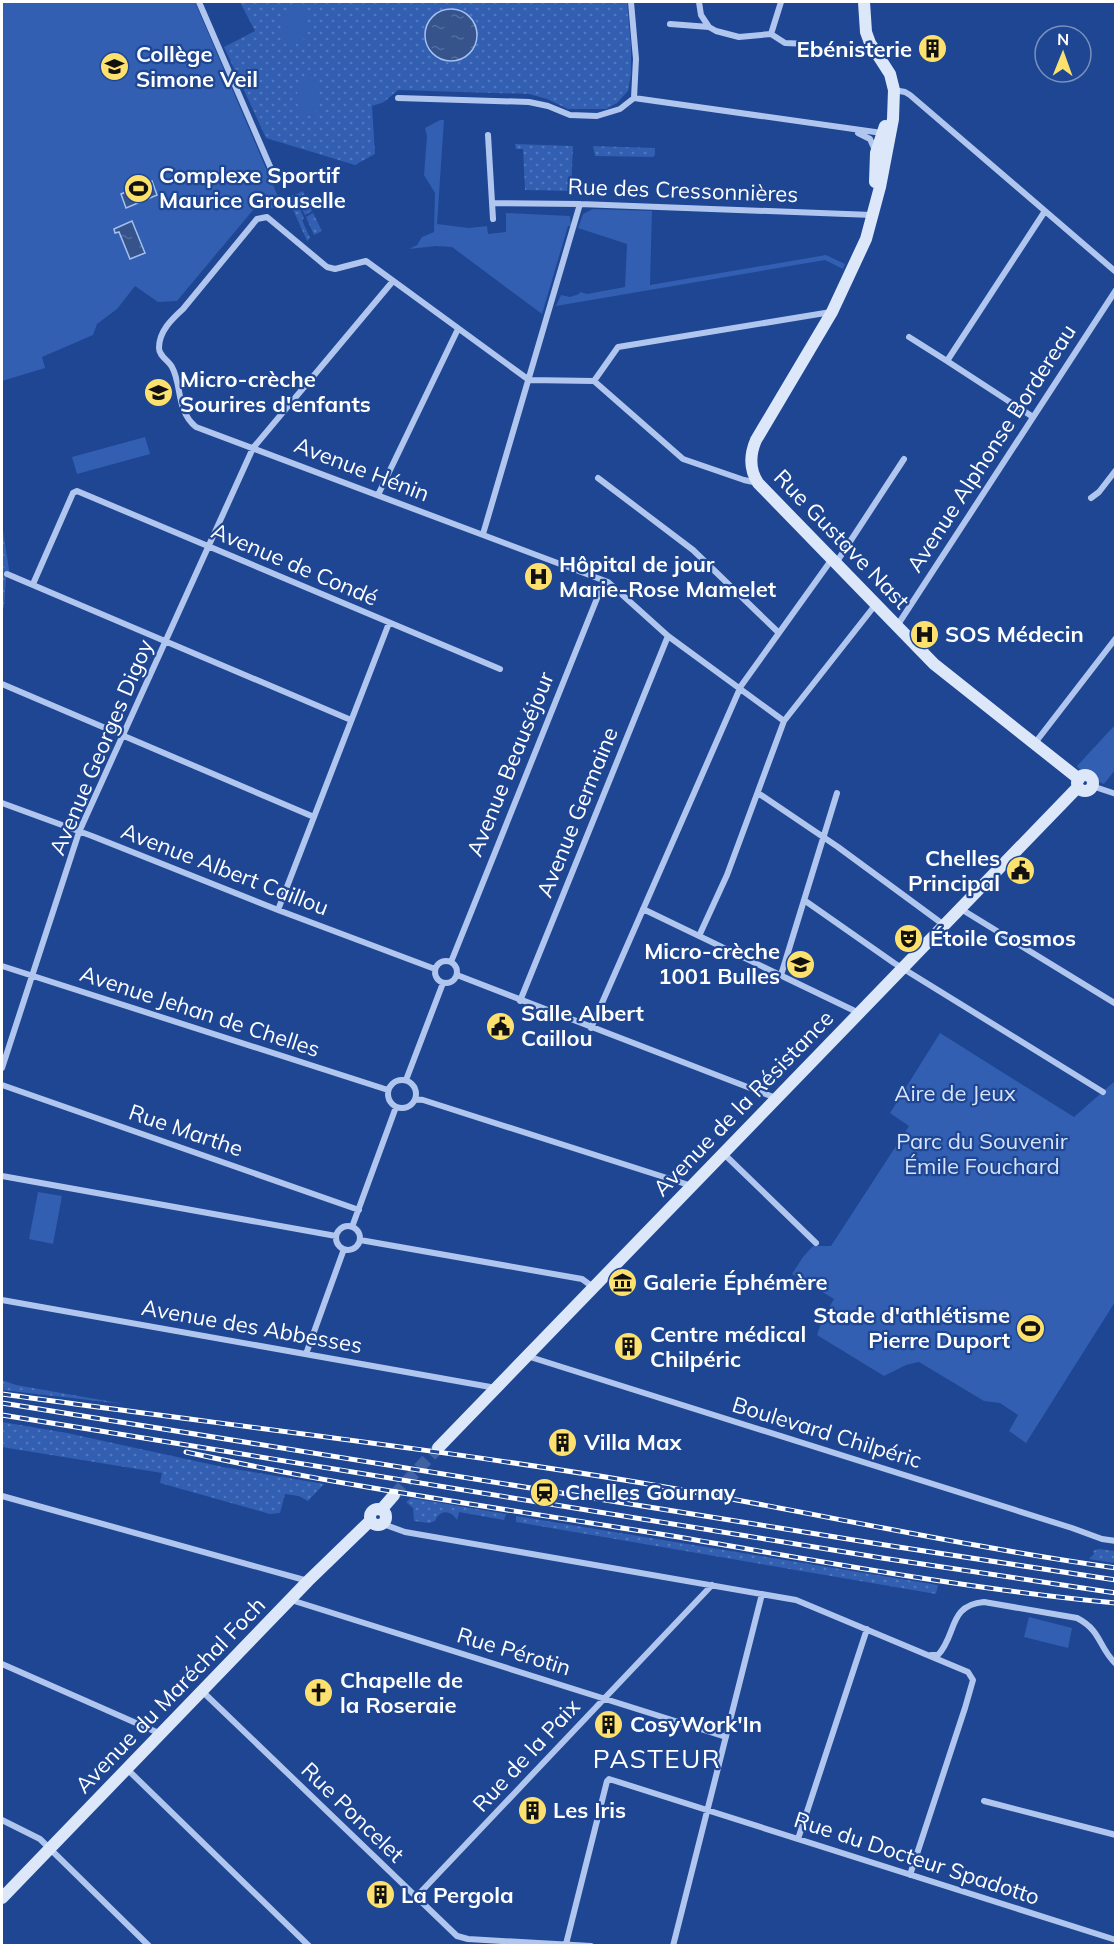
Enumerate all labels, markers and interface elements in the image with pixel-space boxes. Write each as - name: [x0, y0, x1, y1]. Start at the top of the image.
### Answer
- north arrow: [1033, 24, 1093, 84]
- text: N: [1057, 29, 1069, 49]
- building icon: Ebénisterie: [917, 33, 949, 65]
- place label: Ebénisterie: [797, 35, 912, 63]
- place label: Collège Simone Veil: [136, 40, 258, 93]
- school or university icon: Collège Simone Veil: [99, 51, 131, 83]
- place label: Complexe Sportif Maurice Grouselle: [159, 161, 346, 214]
- sports icon: Complexe Sportif Maurice Grouselle: [122, 172, 154, 204]
- street label: Rue des Cressonnières: [567, 172, 799, 208]
- street label: Avenue Alphonse Bordereau: [900, 319, 1082, 577]
- place label: Micro-crèche Sourires d'enfants: [180, 365, 371, 418]
- school or university icon: Micro-crèche Sourires d'enfants: [143, 376, 175, 408]
- street label: Avenue Hénin: [291, 430, 433, 508]
- street label: Rue Gustave Nast: [768, 463, 916, 615]
- street label: Avenue de Condé: [208, 516, 382, 612]
- place label: Hôpital de jour Marie-Rose Mamelet: [559, 550, 776, 603]
- hospital icon: Hôpital de jour Marie-Rose Mamelet: [522, 561, 554, 593]
- hospital icon: SOS Médecin: [908, 618, 940, 650]
- place label: SOS Médecin: [945, 620, 1084, 648]
- street label: Avenue Georges Digoy: [43, 635, 159, 859]
- street label: Avenue Beauséjour: [460, 668, 560, 860]
- street label: Avenue Germaine: [530, 723, 624, 901]
- street label: Avenue Albert Caillou: [117, 817, 333, 921]
- place label: Chelles Principal: [908, 844, 1000, 897]
- public building icon: Chelles Principal: [1005, 855, 1037, 887]
- theatre icon: Étoile Cosmos: [893, 922, 925, 954]
- place label: Étoile Cosmos: [930, 924, 1076, 952]
- place label: Micro-crèche 1001 Bulles: [644, 937, 780, 990]
- school or university icon: Micro-crèche 1001 Bulles: [785, 948, 817, 980]
- street label: Avenue Jehan de Chelles: [77, 959, 323, 1063]
- place label: Salle Albert Caillou: [521, 999, 644, 1052]
- street label: Avenue de la Résistance: [647, 1004, 839, 1202]
- public building icon: Salle Albert Caillou: [484, 1010, 516, 1042]
- park label: Aire de Jeux: [894, 1079, 1016, 1107]
- street label: Rue Marthe: [125, 1097, 247, 1163]
- park label: Parc du Souvenir Émile Fouchard: [896, 1127, 1068, 1180]
- museum icon: Galerie Éphémère: [606, 1266, 638, 1298]
- place label: Galerie Éphémère: [643, 1268, 828, 1296]
- street label: Avenue des Abbesses: [140, 1293, 364, 1359]
- place label: Stade d'athlétisme Pierre Duport: [813, 1301, 1010, 1354]
- sports icon: Stade d'athlétisme Pierre Duport: [1015, 1312, 1047, 1344]
- place label: Centre médical Chilpéric: [650, 1320, 806, 1373]
- building icon: Centre médical Chilpéric: [613, 1331, 645, 1363]
- street label: Boulevard Chilpéric: [729, 1390, 925, 1474]
- building icon: Villa Max: [547, 1426, 579, 1458]
- place label: Villa Max: [583, 1428, 683, 1456]
- station icon: Chelles Gournay: [528, 1476, 560, 1508]
- place label: Chelles Gournay: [565, 1478, 736, 1506]
- street label: Avenue du Maréchal Foch: [69, 1591, 271, 1799]
- street label: Rue Pérotin: [454, 1620, 574, 1682]
- place label: Chapelle de la Roseraie: [340, 1666, 463, 1719]
- church icon: Chapelle de la Roseraie: [303, 1677, 335, 1709]
- street label: Rue de la Paix: [466, 1692, 586, 1817]
- building icon: CosyWork'In: [593, 1708, 625, 1740]
- place label: CosyWork'In: [630, 1710, 762, 1738]
- district label: PASTEUR: [593, 1742, 721, 1775]
- street label: Rue Poncelet: [296, 1756, 411, 1868]
- building icon: Les Iris: [516, 1794, 548, 1826]
- place label: Les Iris: [553, 1796, 626, 1824]
- street label: Rue du Docteur Spadotto: [791, 1805, 1043, 1911]
- building icon: La Pergola: [364, 1879, 396, 1911]
- place label: La Pergola: [401, 1881, 514, 1909]

